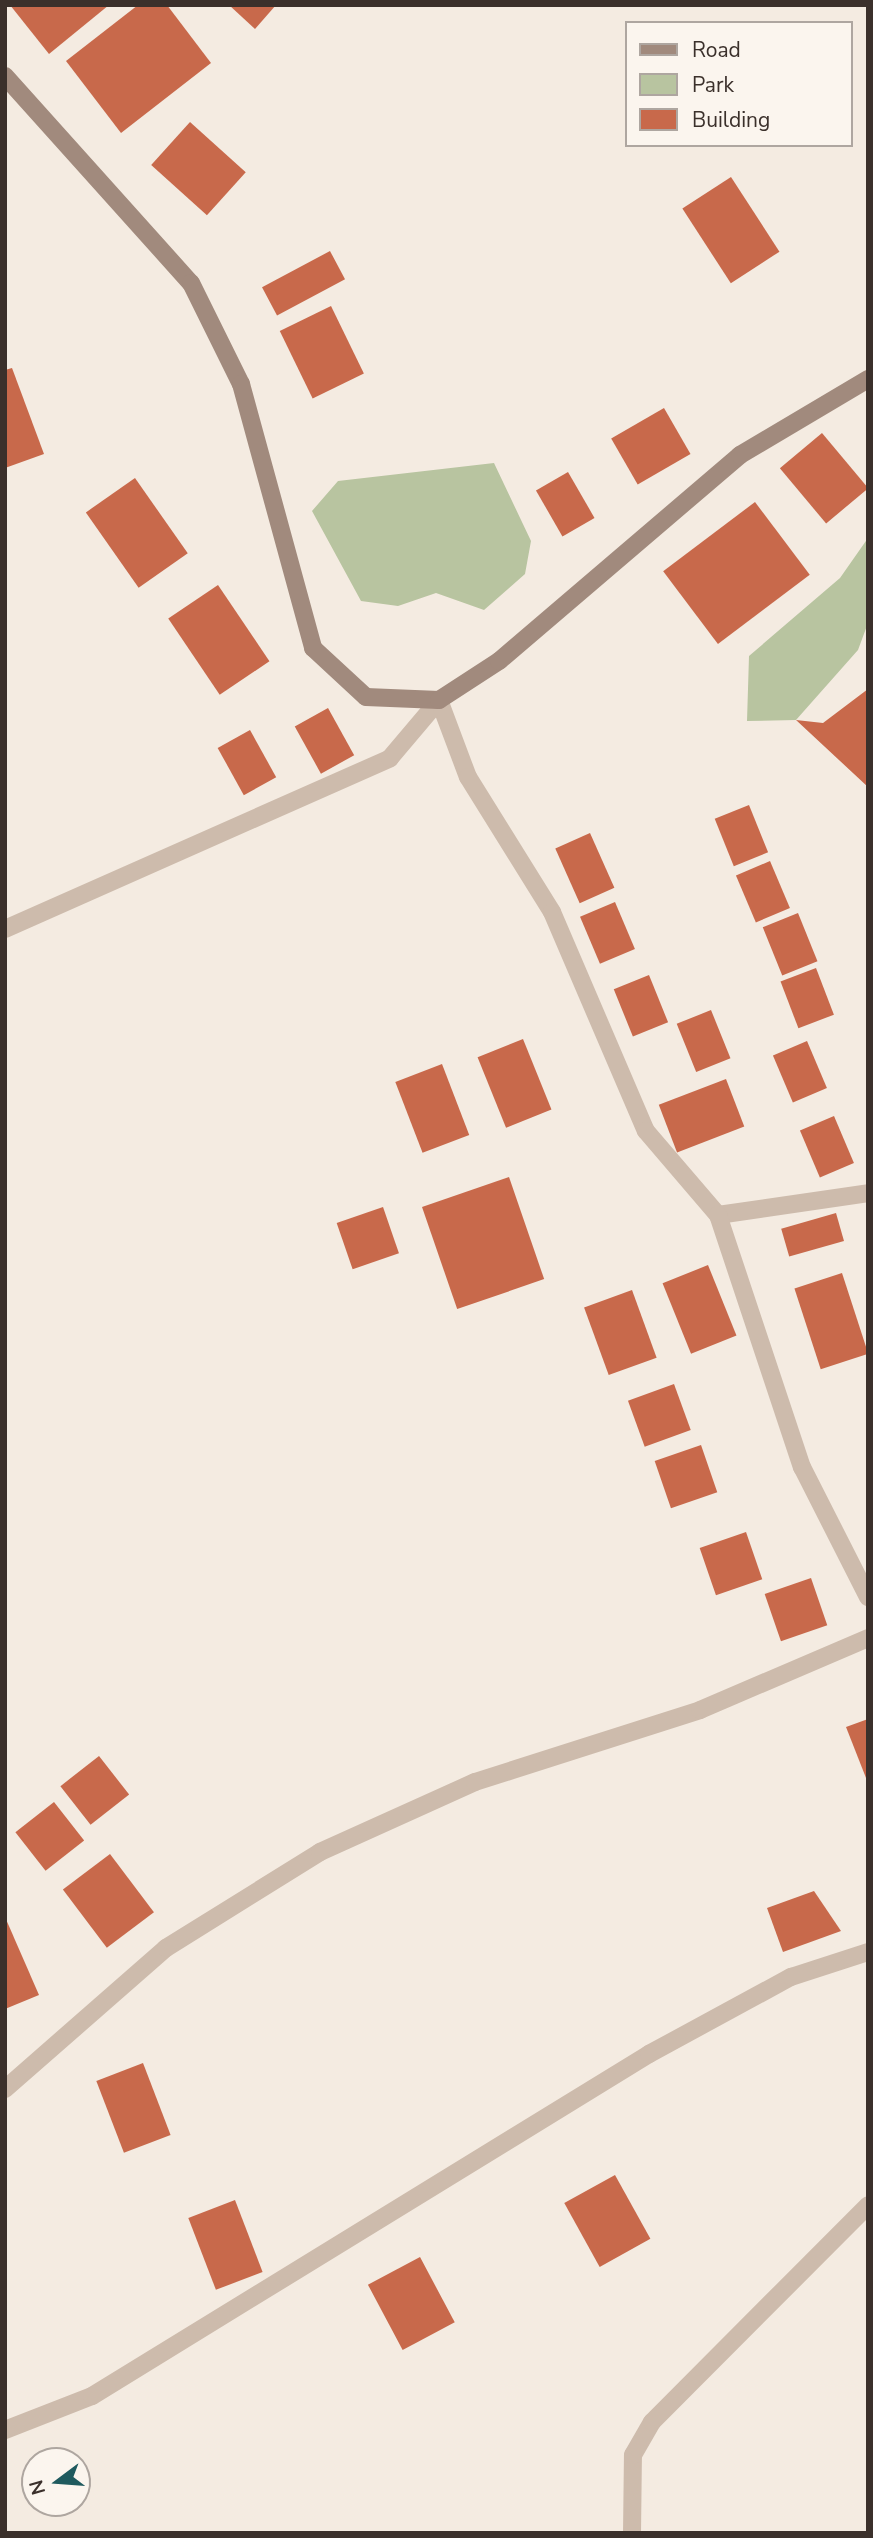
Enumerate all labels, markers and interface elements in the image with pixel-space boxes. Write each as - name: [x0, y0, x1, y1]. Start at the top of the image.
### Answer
- legend: [624, 21, 852, 147]
- text: Road: [692, 36, 741, 64]
- text: Park: [692, 71, 734, 99]
- text: Building: [692, 106, 770, 134]
- north arrow: [21, 2447, 91, 2517]
- text: N: [23, 2477, 52, 2498]

